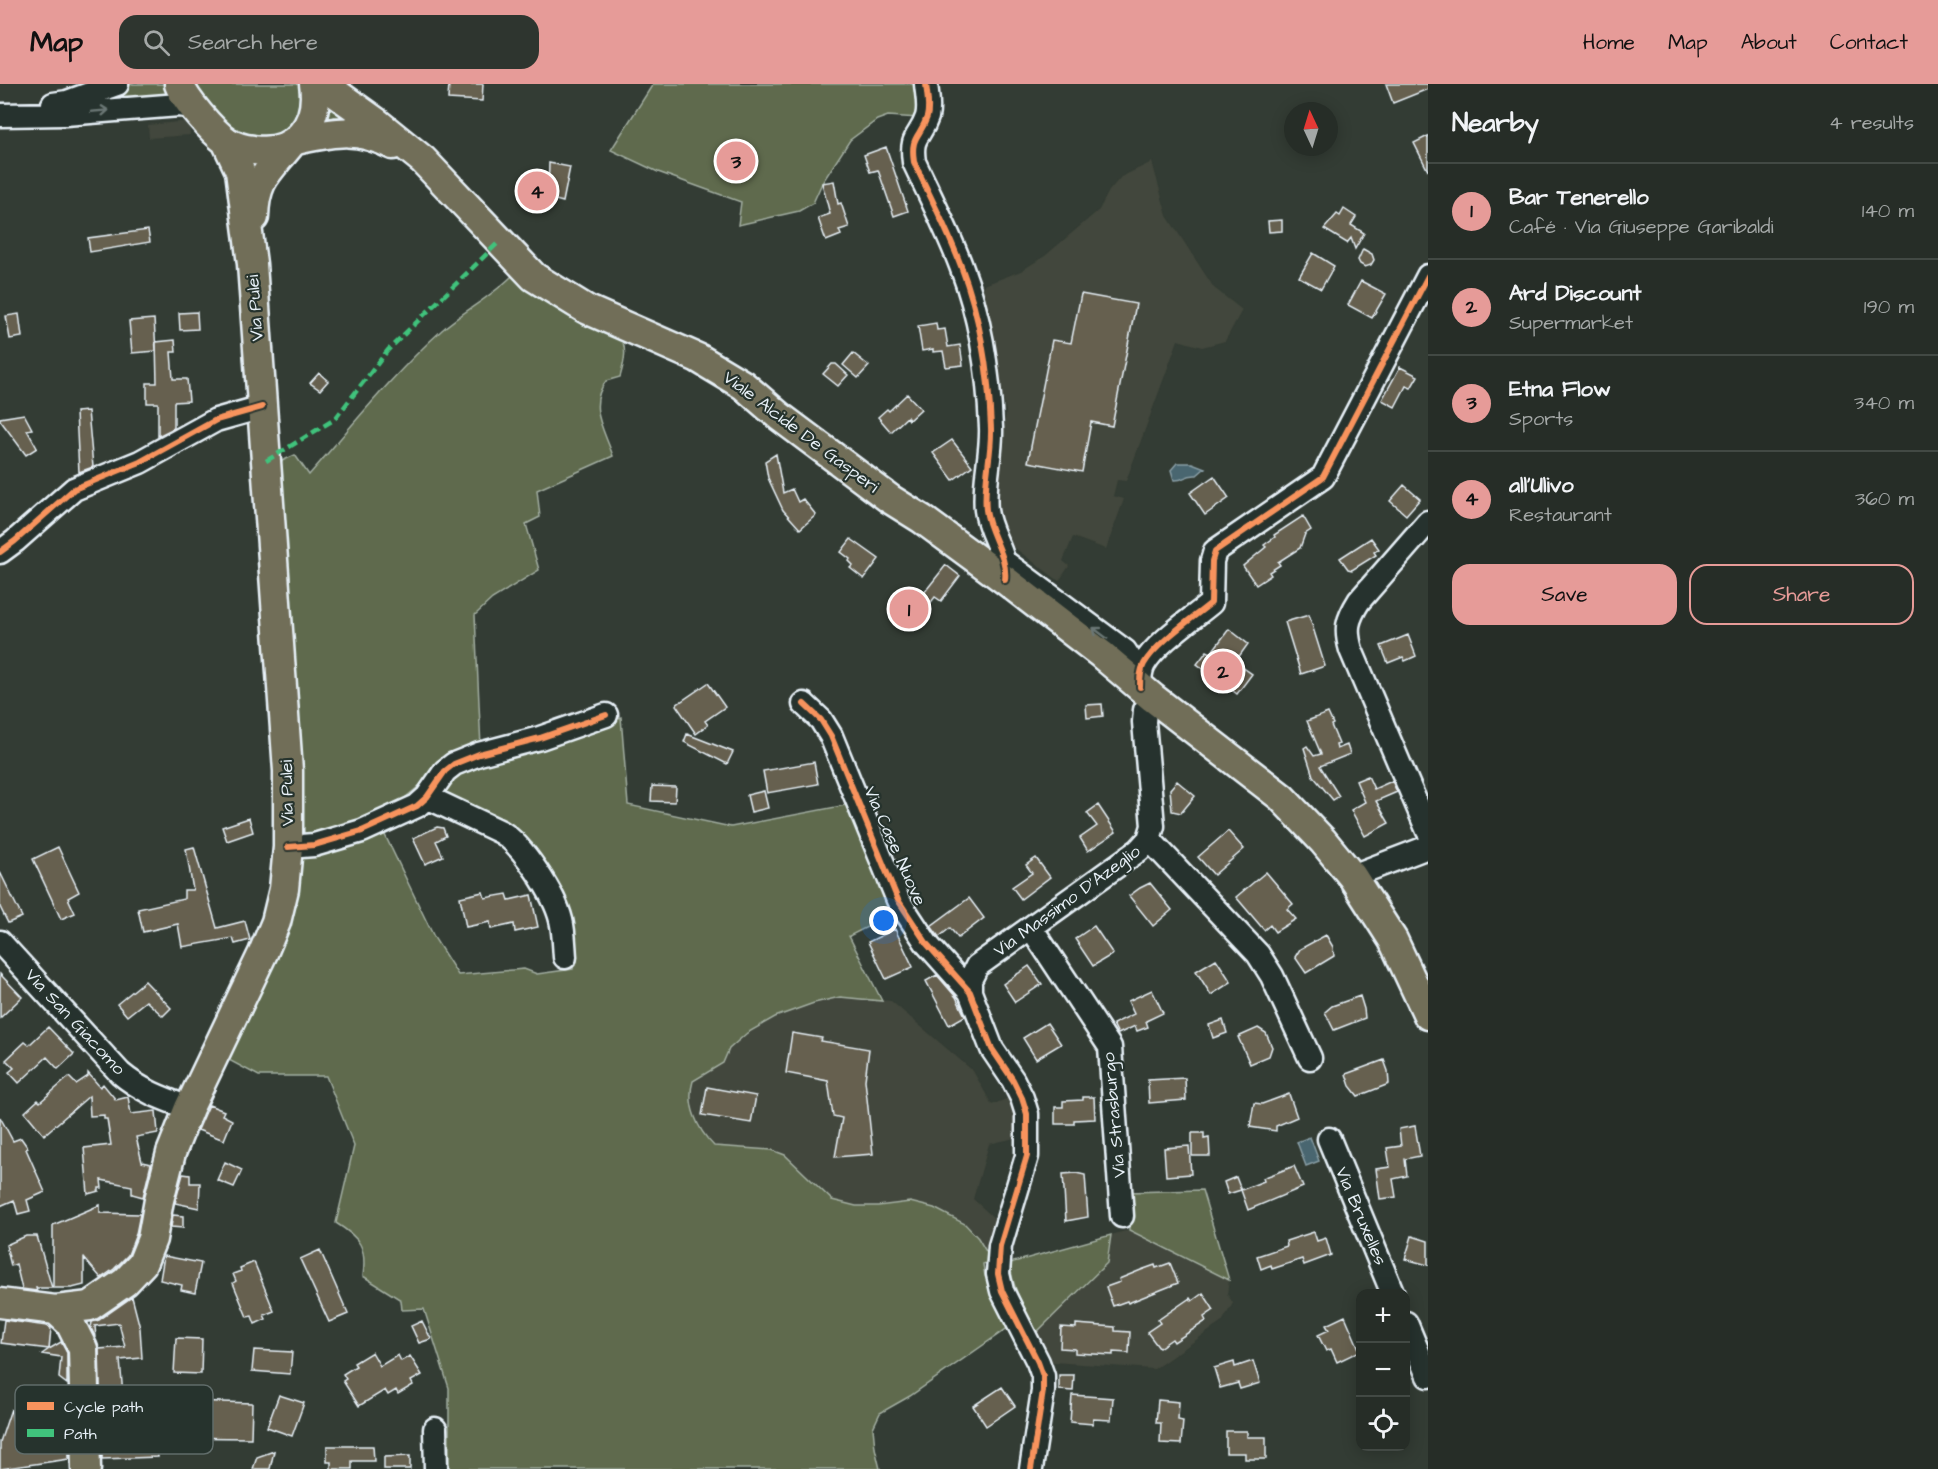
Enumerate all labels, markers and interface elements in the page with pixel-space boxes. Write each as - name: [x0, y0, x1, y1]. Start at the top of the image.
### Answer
- search box: [119, 15, 539, 69]
- text: Map: [30, 23, 83, 62]
- icon: search: [140, 26, 173, 59]
- text: Search here: [188, 27, 318, 58]
- text: Home: [1583, 28, 1635, 57]
- text: Map: [1668, 28, 1708, 57]
- text: About: [1741, 28, 1797, 57]
- text: Contact: [1830, 28, 1908, 57]
- north arrow: [1284, 102, 1338, 156]
- one-way arrow: [90, 105, 110, 116]
- text: Nearby: [1452, 105, 1539, 141]
- text: 4 results: [1829, 109, 1914, 137]
- pin: 3: [716, 138, 756, 184]
- pin: 4: [518, 168, 556, 214]
- text: Bar Tenerello: [1509, 182, 1649, 213]
- text: 1: [1470, 197, 1473, 225]
- text: 140 m: [1862, 197, 1914, 225]
- text: Café · Via Giuseppe Garibaldi: [1509, 213, 1774, 241]
- street label: Via Pulei: [240, 274, 270, 342]
- text: Ard Discount: [1509, 278, 1641, 309]
- text: 2: [1466, 293, 1477, 321]
- text: 190 m: [1864, 293, 1914, 321]
- text: Supermarket: [1509, 309, 1633, 337]
- street label: Viale Alcide De Gasperi: [718, 365, 884, 499]
- text: Etna Flow: [1509, 374, 1611, 405]
- text: 3: [1466, 389, 1477, 417]
- text: 340 m: [1854, 389, 1914, 417]
- text: Sports: [1509, 405, 1573, 433]
- text: all'Ulivo: [1509, 470, 1574, 501]
- text: 4: [1465, 485, 1478, 513]
- text: 360 m: [1855, 485, 1914, 513]
- text: Restaurant: [1509, 501, 1612, 529]
- button: Save: [1452, 564, 1677, 625]
- button: Share: [1689, 564, 1914, 625]
- pin: 1: [890, 586, 928, 632]
- one-way arrow: [1092, 626, 1108, 639]
- pin: 2: [1204, 648, 1242, 694]
- street label: Via Pulei: [274, 759, 300, 826]
- street label: Via Case Nuove: [858, 782, 933, 910]
- street label: Via Massimo D'Azeglio: [988, 839, 1146, 964]
- your location: [869, 906, 898, 935]
- street label: Via San Giacomo: [19, 963, 131, 1081]
- street label: Via Strasburgo: [1096, 1051, 1133, 1179]
- street label: Via Bruxelles: [1329, 1163, 1393, 1269]
- map controls: [1356, 1289, 1410, 1451]
- button: +: [1356, 1289, 1410, 1343]
- button: −: [1356, 1343, 1410, 1397]
- legend: [15, 1385, 213, 1454]
- text: Cycle path: [64, 1396, 143, 1419]
- button: locate: [1356, 1397, 1410, 1451]
- text: Path: [64, 1423, 97, 1445]

